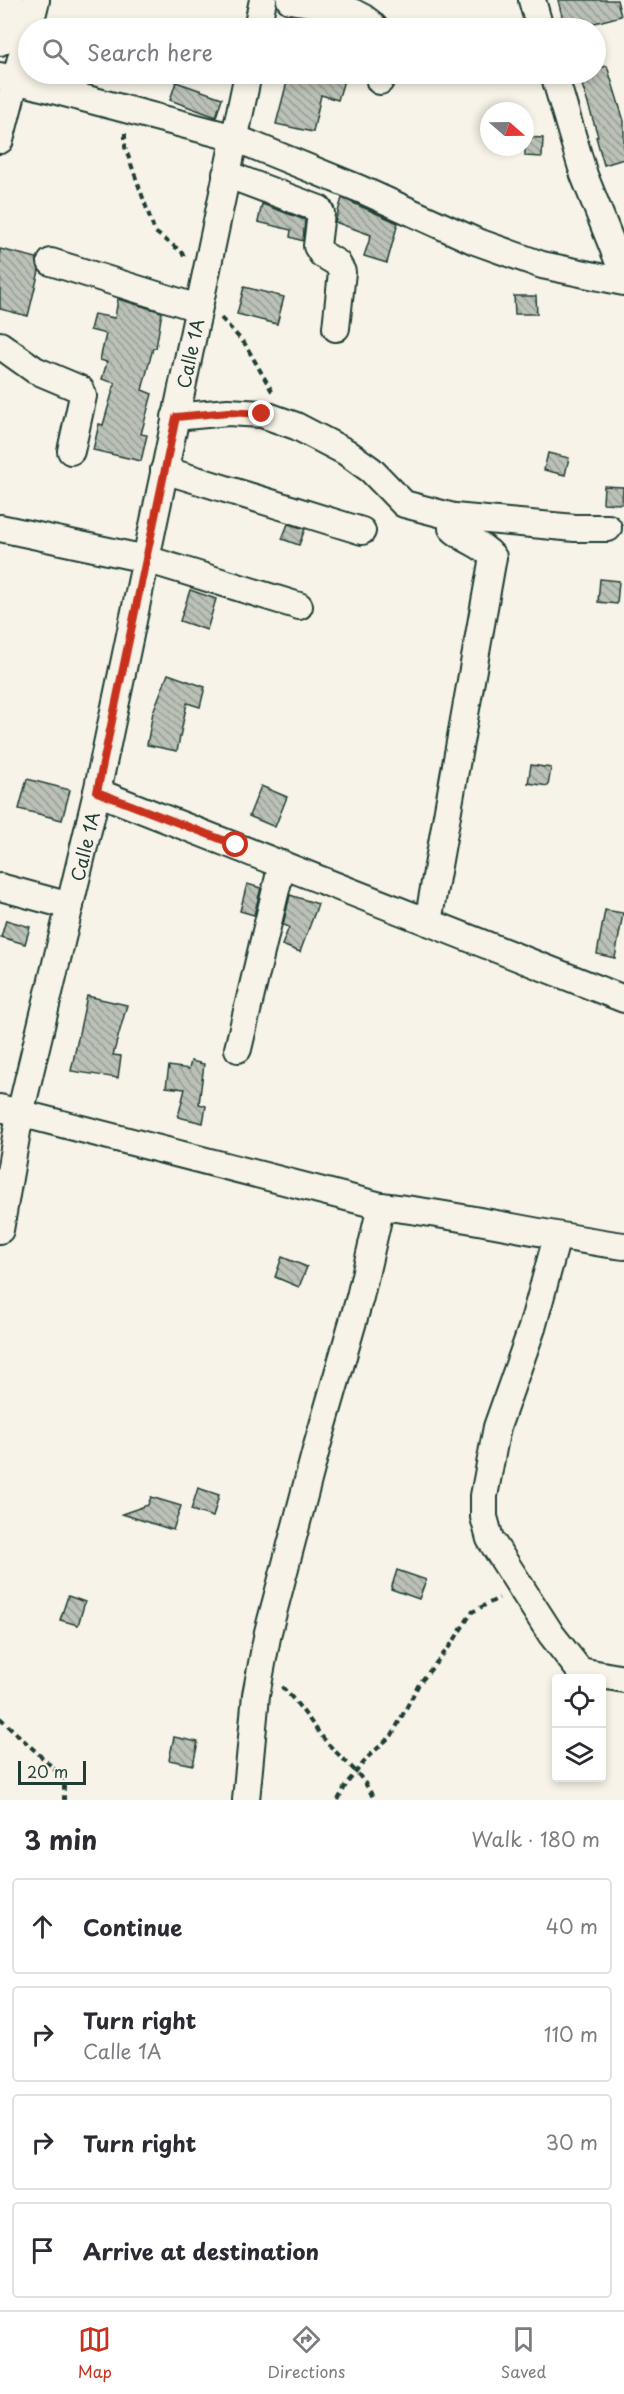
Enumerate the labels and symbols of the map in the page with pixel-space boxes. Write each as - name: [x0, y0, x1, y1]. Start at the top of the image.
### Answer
- north arrow: [480, 102, 534, 156]
- street label: Calle 1A: [169, 316, 210, 391]
- route end: [248, 400, 274, 426]
- street label: Calle 1A: [63, 809, 105, 884]
- route start: [222, 831, 248, 857]
- scale bar: [18, 1758, 86, 1786]

